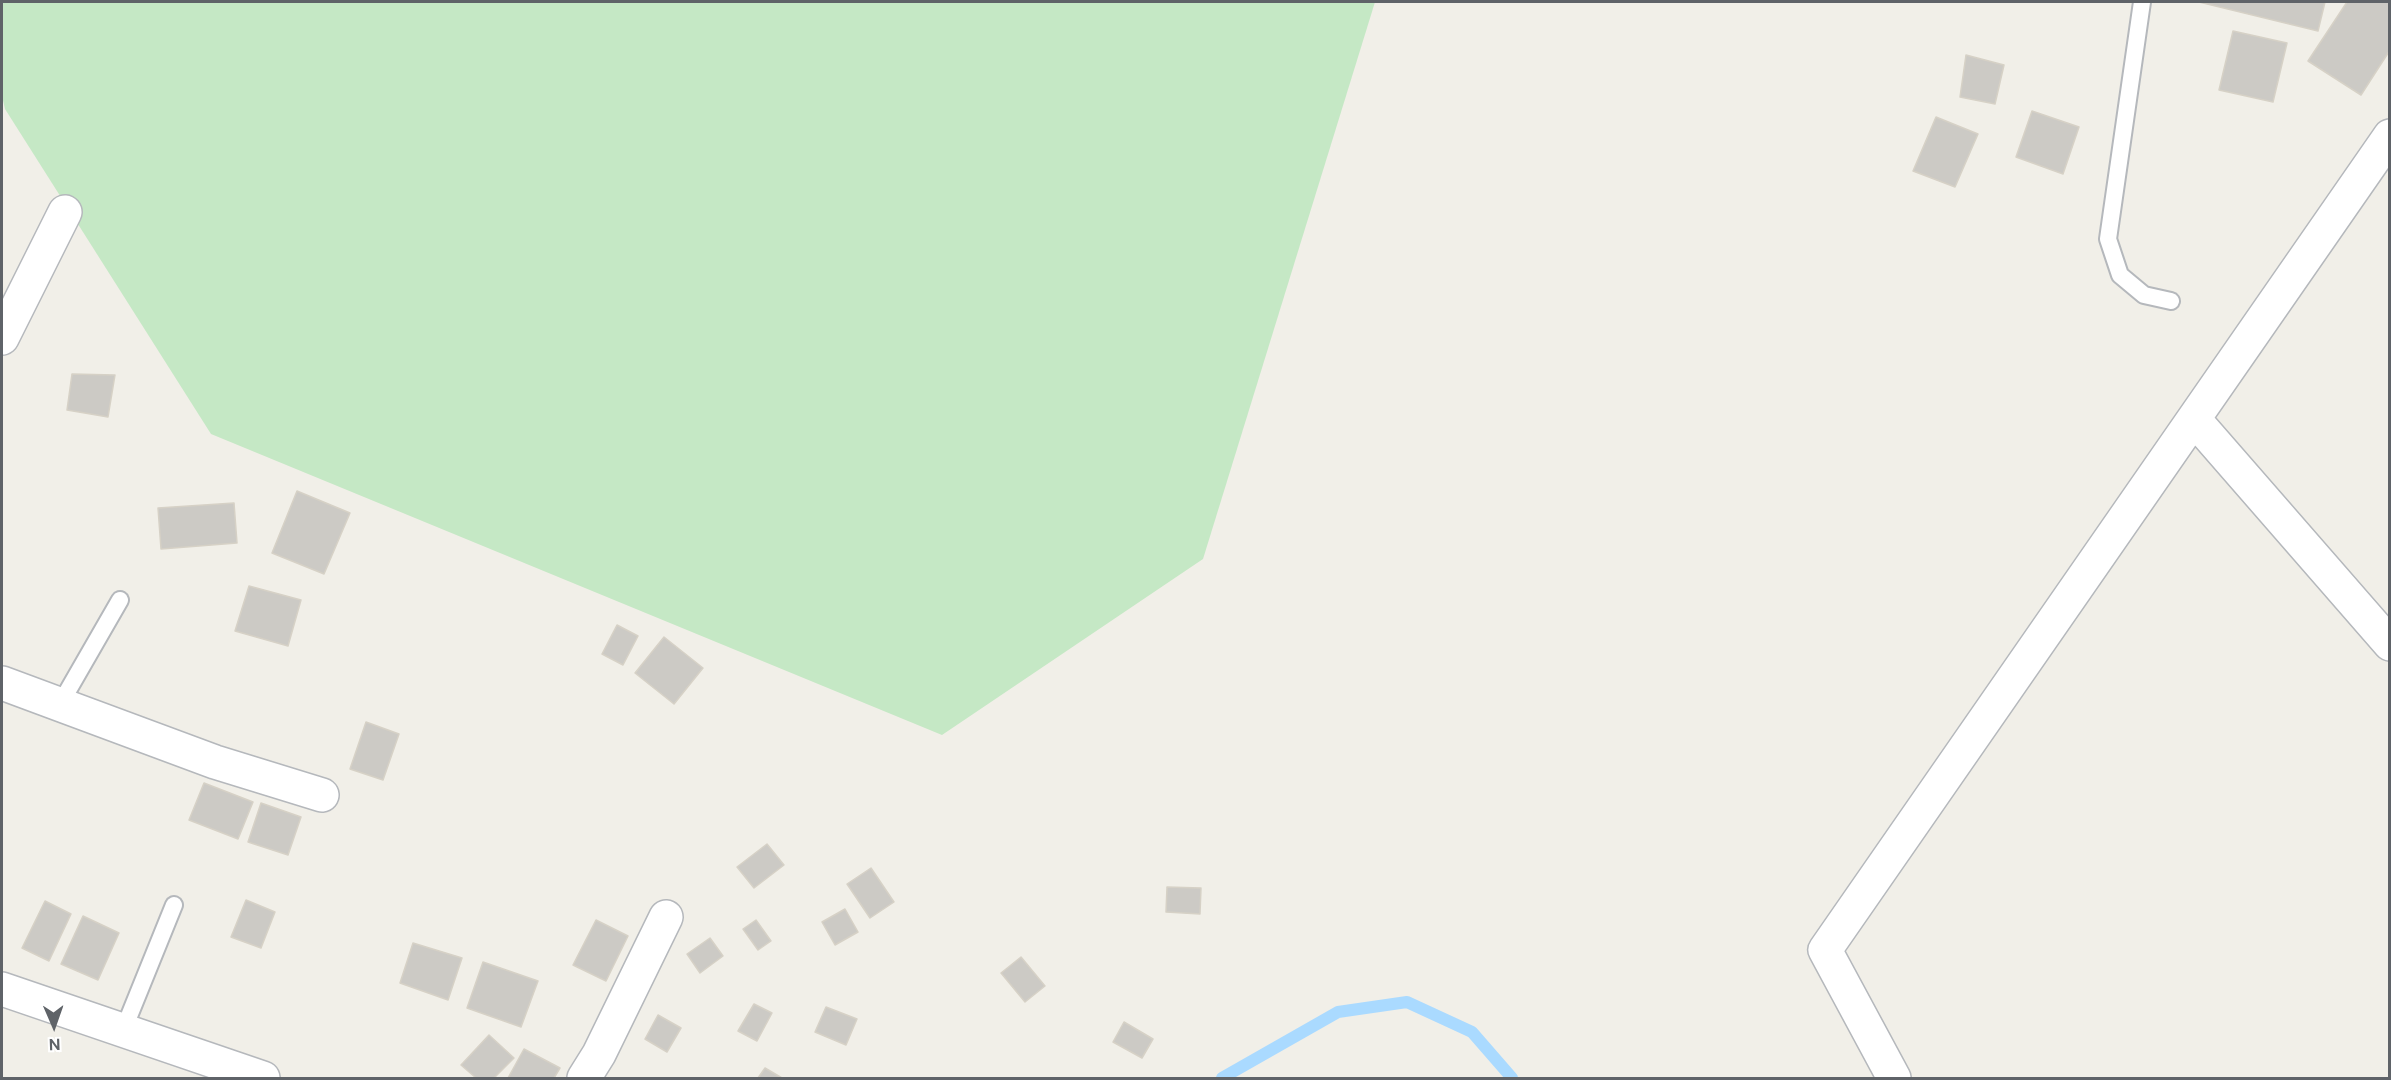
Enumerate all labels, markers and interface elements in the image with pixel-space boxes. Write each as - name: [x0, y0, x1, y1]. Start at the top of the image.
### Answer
- north arrow: [24, 996, 84, 1056]
- text: N: [48, 1034, 61, 1055]

